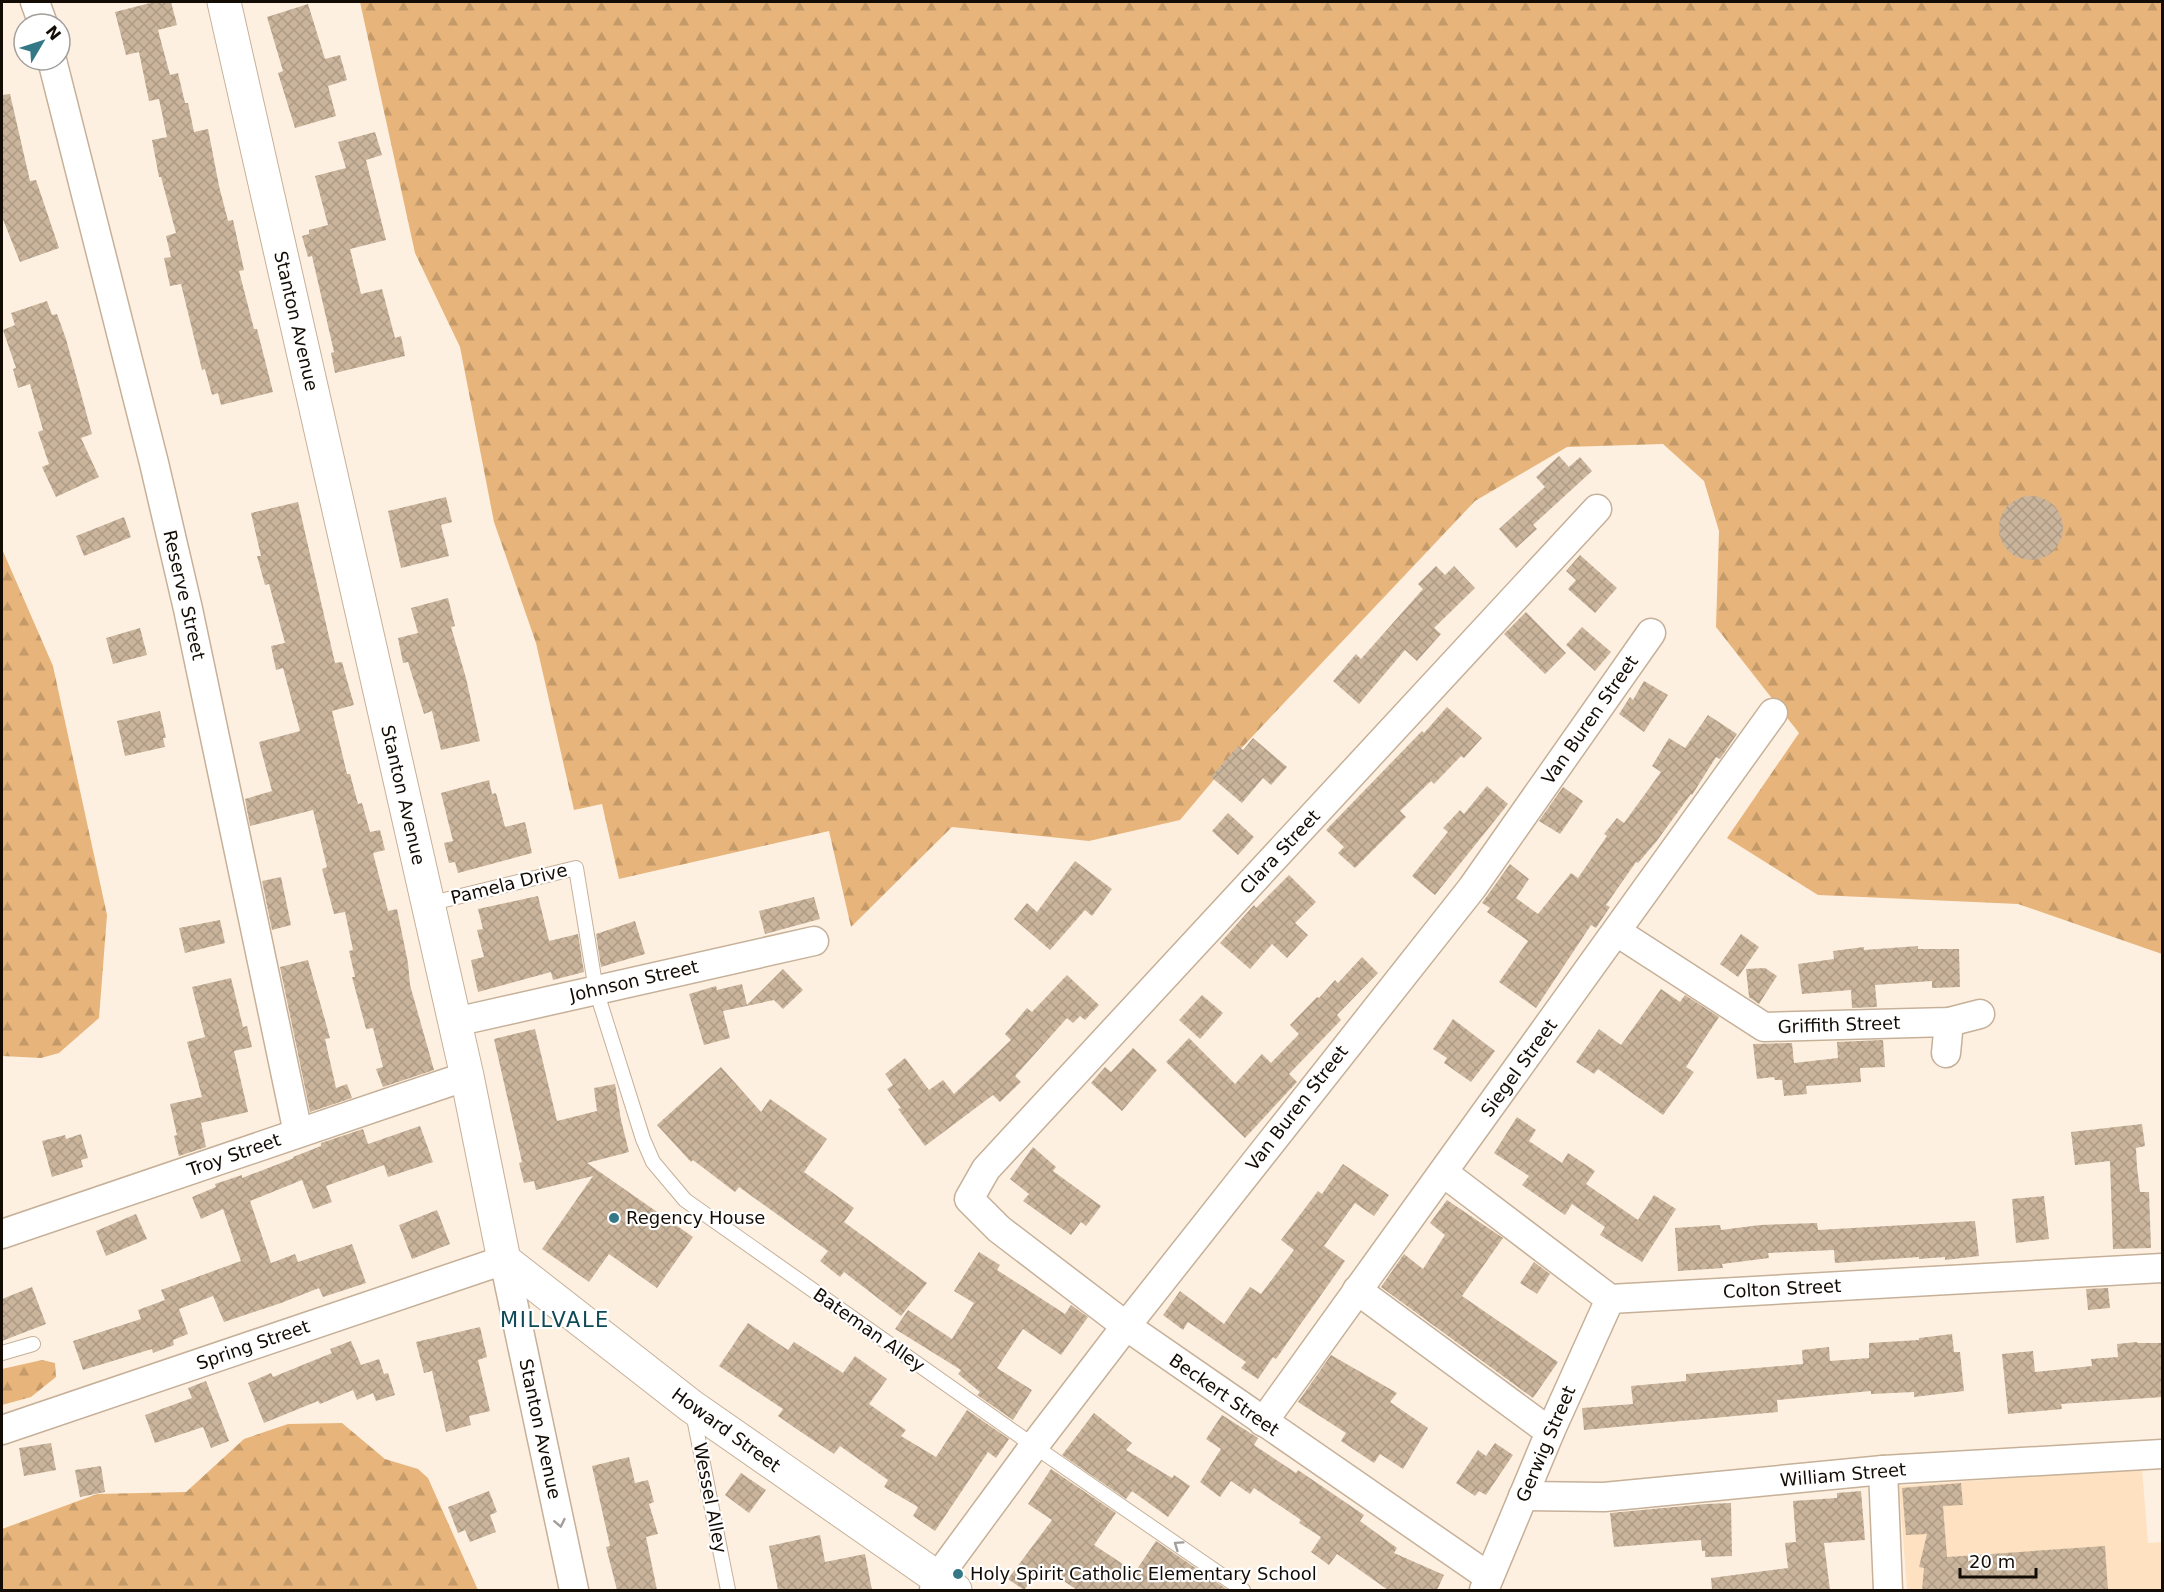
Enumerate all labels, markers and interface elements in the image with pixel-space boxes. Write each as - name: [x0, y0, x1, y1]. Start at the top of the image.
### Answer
- north arrow: [12, 12, 72, 72]
- text: N: [42, 22, 65, 44]
- street label: Stanton Avenue: [270, 249, 323, 393]
- street label: Reserve Street: [159, 528, 210, 662]
- street label: Van Buren Street: [1537, 651, 1642, 788]
- street label: Stanton Avenue: [377, 723, 430, 867]
- street label: Clara Street: [1235, 805, 1324, 898]
- street label: Pamela Drive: [448, 859, 569, 908]
- street label: Johnson Street: [567, 956, 700, 1006]
- street label: Griffith Street: [1777, 1012, 1901, 1037]
- street label: Siegel Street: [1476, 1015, 1561, 1121]
- street label: Van Buren Street: [1241, 1041, 1352, 1174]
- street label: Troy Street: [183, 1129, 283, 1181]
- place label: Regency House: [626, 1207, 765, 1228]
- marker: Regency House: [607, 1211, 621, 1225]
- street label: Colton Street: [1722, 1275, 1842, 1302]
- street label: Bateman Alley: [810, 1283, 929, 1376]
- district label: MILLVALE: [500, 1308, 610, 1332]
- street label: Spring Street: [193, 1315, 312, 1374]
- street label: Beckert Street: [1165, 1349, 1283, 1440]
- street label: Stanton Avenue: [515, 1357, 566, 1501]
- street label: Howard Street: [668, 1383, 785, 1476]
- street label: Gerwig Street: [1512, 1383, 1579, 1505]
- street label: Wessel Alley: [689, 1441, 732, 1555]
- street label: William Street: [1779, 1459, 1907, 1490]
- one-way arrow: [553, 1518, 566, 1528]
- one-way arrow: [1173, 1541, 1184, 1552]
- scale bar: [1960, 1541, 2036, 1579]
- text: 20 m: [1969, 1551, 2015, 1572]
- place label: Holy Spirit Catholic Elementary School: [970, 1563, 1317, 1584]
- marker: Holy Spirit Catholic Elementary School: [951, 1567, 965, 1581]

